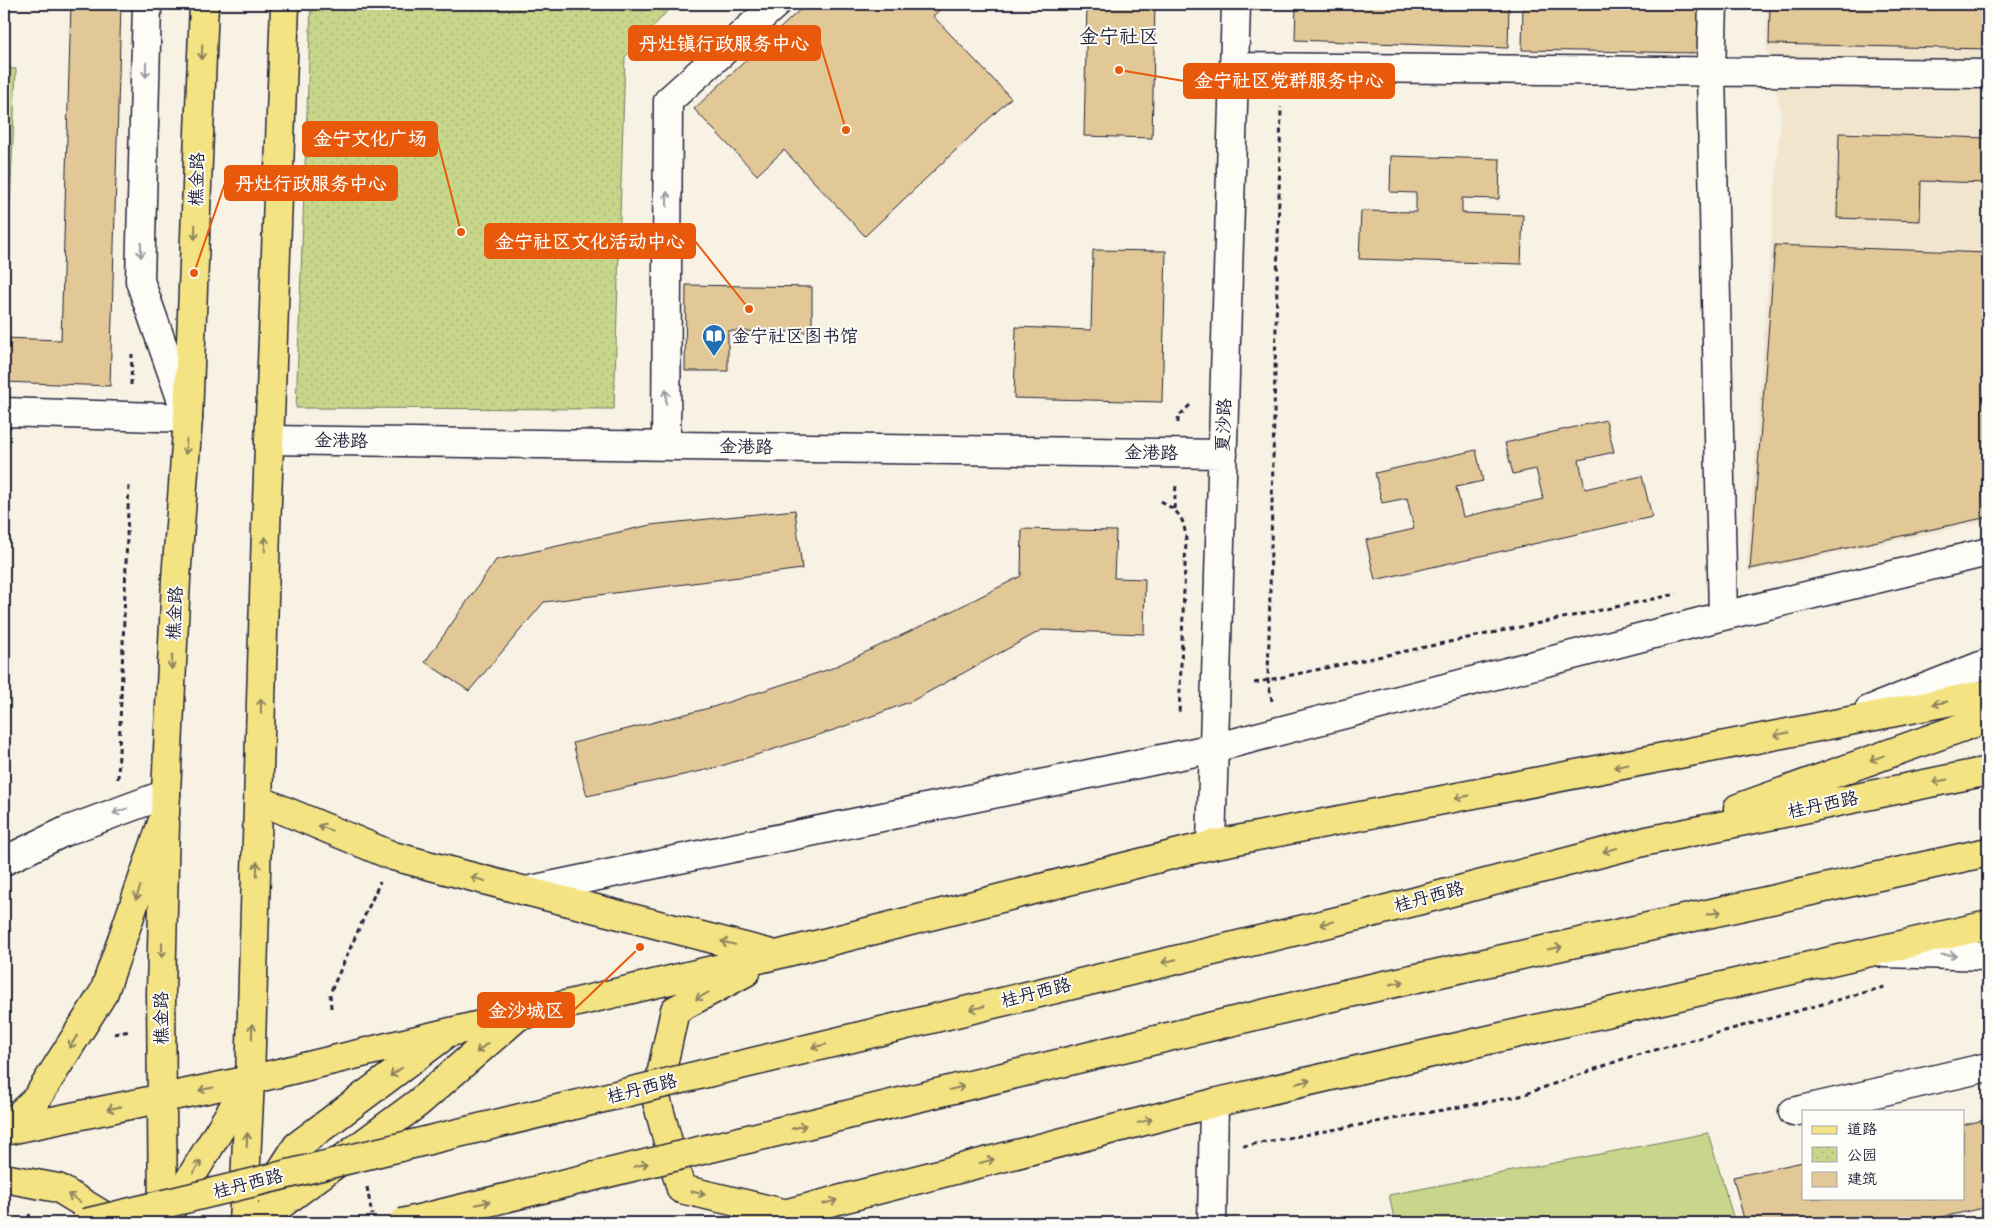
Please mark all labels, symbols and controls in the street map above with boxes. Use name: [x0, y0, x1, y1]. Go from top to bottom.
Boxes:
district label: 金宁社区: [1079, 23, 1159, 51]
callout: 丹灶镇行政服务中心: [629, 26, 820, 60]
text: 丹灶镇行政服务中心: [638, 31, 810, 58]
one-way arrow: [198, 44, 207, 60]
one-way arrow: [141, 62, 150, 78]
callout: 金宁社区党群服务中心: [1184, 64, 1394, 98]
text: 金宁社区党群服务中心: [1194, 68, 1384, 95]
callout: 金宁文化广场: [303, 122, 437, 156]
text: 金宁文化广场: [313, 126, 427, 153]
street label: 樵金路: [184, 152, 210, 206]
callout: 丹灶行政服务中心: [225, 166, 397, 200]
text: 丹灶行政服务中心: [235, 171, 387, 198]
one-way arrow: [662, 192, 672, 208]
one-way arrow: [191, 224, 200, 240]
callout: 金宁社区文化活动中心: [485, 224, 695, 258]
text: 金宁社区文化活动中心: [495, 229, 685, 256]
one-way arrow: [136, 242, 146, 258]
library icon: 金宁社区图书馆: [701, 323, 727, 357]
place label: 金宁社区图书馆: [732, 324, 858, 349]
one-way arrow: [661, 389, 671, 406]
street label: 夏沙路: [1211, 398, 1237, 452]
street label: 金港路: [314, 428, 368, 454]
street label: 金港路: [719, 434, 773, 460]
one-way arrow: [181, 439, 191, 455]
street label: 金港路: [1124, 440, 1178, 466]
one-way arrow: [261, 536, 270, 552]
street label: 樵金路: [161, 585, 189, 641]
one-way arrow: [168, 653, 177, 669]
one-way arrow: [256, 698, 266, 714]
one-way arrow: [1933, 699, 1949, 708]
one-way arrow: [1773, 730, 1789, 740]
one-way arrow: [1869, 754, 1885, 763]
one-way arrow: [1614, 761, 1630, 771]
one-way arrow: [1933, 776, 1949, 786]
street label: 桂丹西路: [1785, 785, 1861, 825]
one-way arrow: [1454, 792, 1470, 802]
one-way arrow: [113, 807, 128, 816]
one-way arrow: [318, 822, 333, 832]
one-way arrow: [1603, 846, 1619, 856]
one-way arrow: [252, 861, 261, 877]
one-way arrow: [471, 873, 487, 883]
street label: 桂丹西路: [1391, 876, 1467, 918]
one-way arrow: [133, 885, 142, 900]
one-way arrow: [1706, 908, 1722, 917]
one-way arrow: [1320, 919, 1336, 928]
one-way arrow: [721, 938, 737, 947]
one-way arrow: [157, 942, 167, 958]
one-way arrow: [1547, 943, 1563, 952]
one-way arrow: [1940, 950, 1957, 960]
one-way arrow: [1162, 957, 1178, 966]
street label: 桂丹西路: [998, 972, 1074, 1014]
one-way arrow: [1388, 977, 1404, 987]
street label: 樵金路: [149, 991, 174, 1045]
one-way arrow: [696, 991, 710, 1001]
callout: 金沙城区: [478, 993, 574, 1027]
text: 金沙城区: [488, 998, 564, 1025]
one-way arrow: [970, 1004, 986, 1013]
one-way arrow: [247, 1023, 256, 1039]
one-way arrow: [68, 1034, 78, 1048]
one-way arrow: [476, 1042, 489, 1053]
one-way arrow: [812, 1042, 828, 1051]
one-way arrow: [389, 1067, 403, 1077]
street label: 桂丹西路: [604, 1068, 680, 1110]
one-way arrow: [1294, 1077, 1310, 1086]
one-way arrow: [949, 1083, 965, 1092]
one-way arrow: [198, 1085, 214, 1094]
one-way arrow: [107, 1104, 123, 1113]
legend: [1802, 1110, 1964, 1200]
one-way arrow: [1136, 1115, 1152, 1125]
text: 道路: [1847, 1119, 1877, 1140]
one-way arrow: [791, 1122, 807, 1131]
one-way arrow: [243, 1132, 252, 1148]
text: 公园: [1847, 1145, 1877, 1166]
one-way arrow: [979, 1156, 995, 1166]
one-way arrow: [193, 1160, 203, 1174]
one-way arrow: [633, 1160, 649, 1169]
street label: 桂丹西路: [210, 1163, 286, 1205]
text: 建筑: [1847, 1169, 1877, 1190]
one-way arrow: [690, 1189, 706, 1198]
one-way arrow: [68, 1192, 82, 1202]
one-way arrow: [822, 1197, 838, 1206]
one-way arrow: [475, 1198, 491, 1208]

